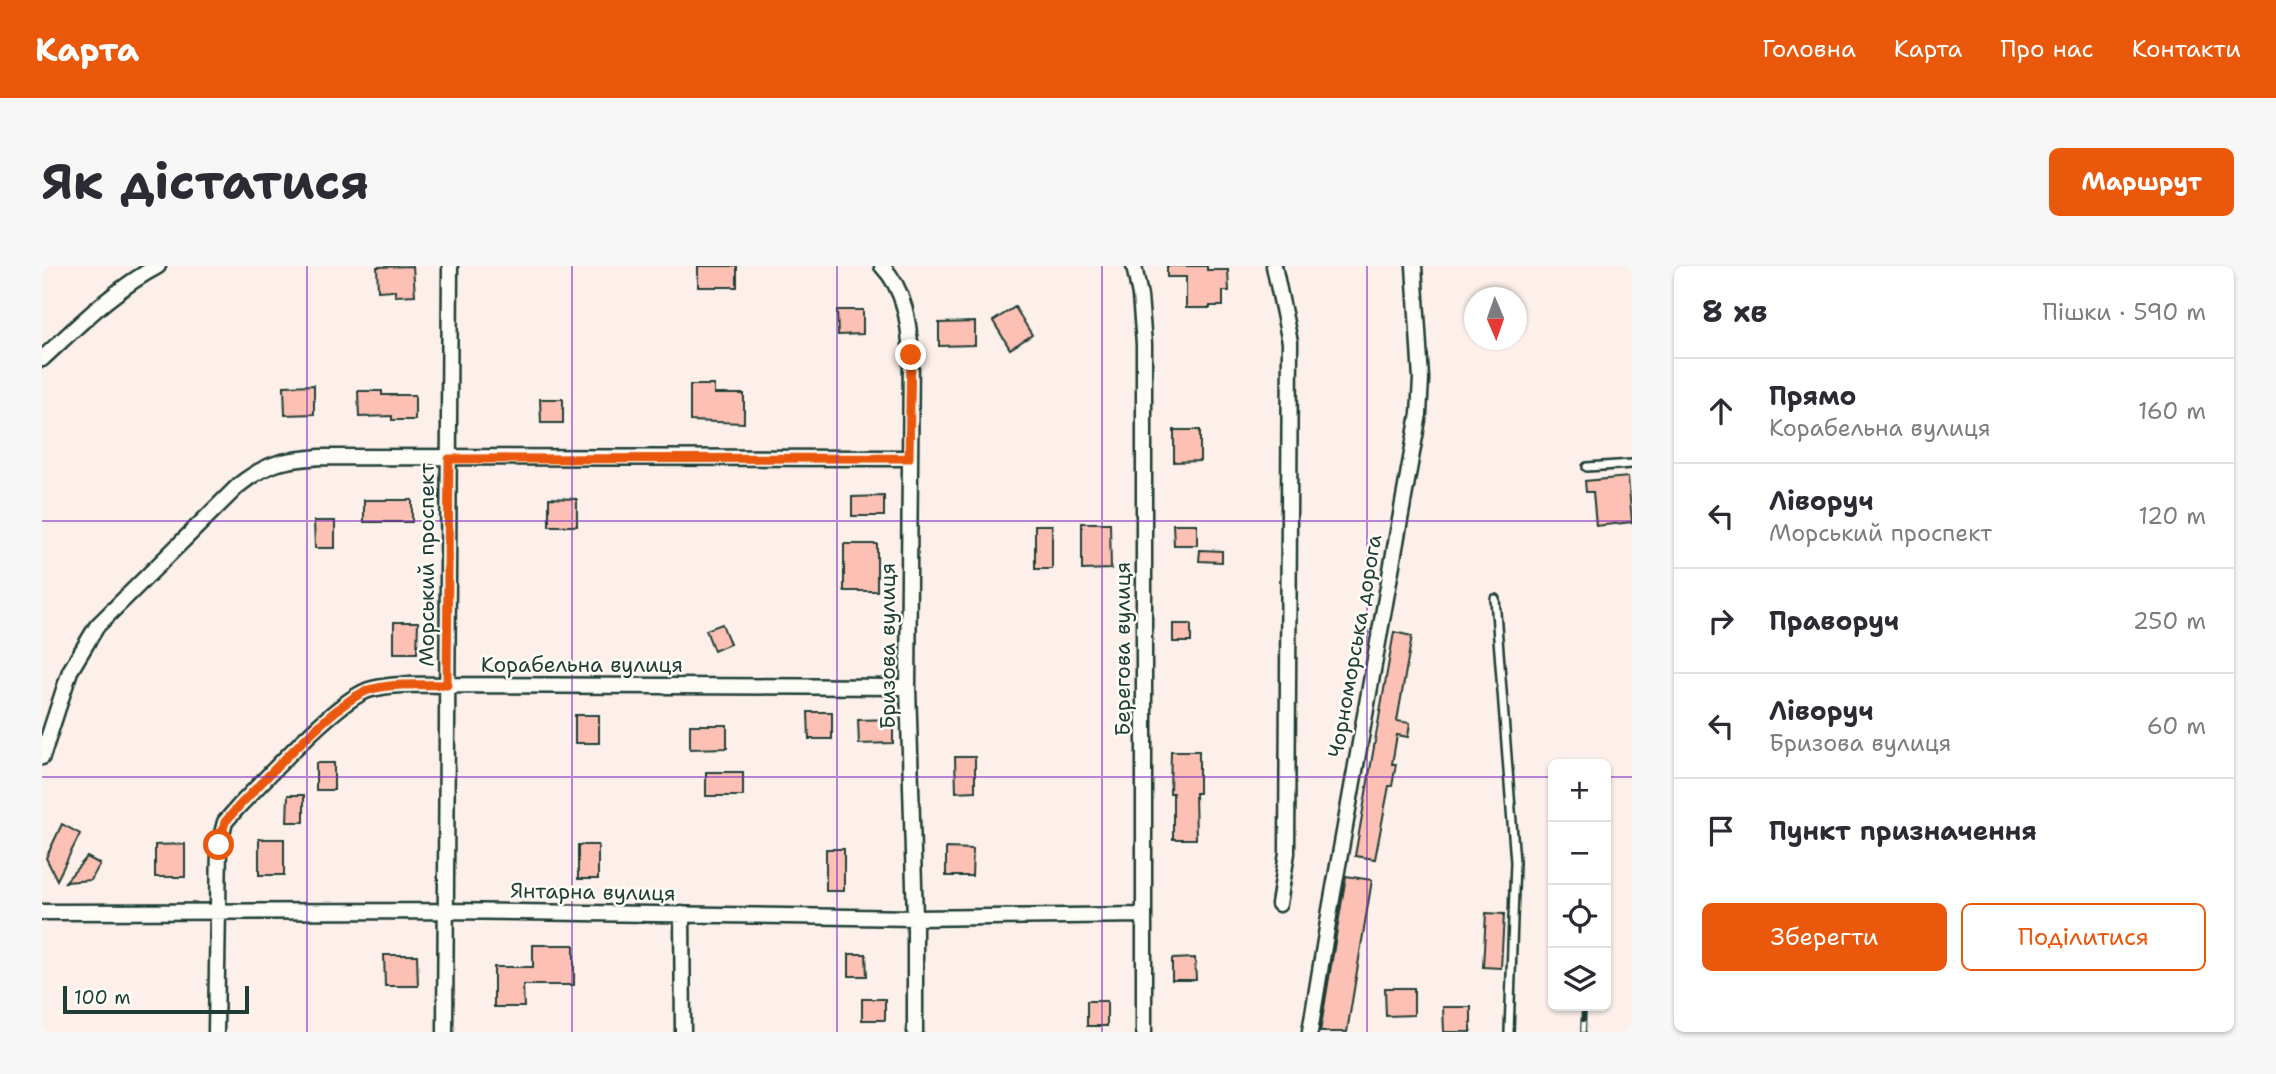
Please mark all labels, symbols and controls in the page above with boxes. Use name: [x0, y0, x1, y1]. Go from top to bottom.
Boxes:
text: Карта: [35, 27, 139, 72]
text: Головна: [1762, 33, 1856, 65]
text: Карта: [1894, 33, 1963, 65]
text: Про нас: [2001, 33, 2094, 65]
text: Контакти: [2132, 33, 2241, 65]
button: Маршрут: [2049, 148, 2234, 216]
text: Як дістатися: [42, 149, 369, 215]
north arrow: [1464, 287, 1527, 350]
text: 8 хв: [1702, 291, 1767, 332]
text: Пішки · 590 m: [2043, 297, 2206, 327]
route end: [895, 339, 926, 370]
text: Прямо: [1769, 378, 1857, 413]
icon: ahead: [1702, 392, 1740, 430]
text: 160 m: [2138, 396, 2206, 426]
text: Корабельна вулиця: [1769, 413, 1991, 443]
street label: Морський проспект: [413, 463, 441, 667]
text: Ліворуч: [1769, 483, 1874, 518]
icon: left: [1702, 497, 1740, 535]
text: 120 m: [2138, 501, 2206, 531]
text: Морський проспект: [1769, 518, 1992, 548]
street label: Чорноморська дорога: [1322, 532, 1388, 760]
street label: Берегова вулиця: [1109, 562, 1137, 736]
street label: Бризова вулиця: [874, 563, 902, 729]
icon: right: [1702, 602, 1740, 640]
text: Праворуч: [1769, 603, 1899, 638]
text: 250 m: [2133, 606, 2206, 636]
street label: Корабельна вулиця: [481, 651, 683, 679]
text: Ліворуч: [1769, 693, 1874, 728]
icon: left: [1702, 707, 1740, 745]
text: 60 m: [2147, 711, 2206, 741]
text: Бризова вулиця: [1769, 728, 1952, 758]
map controls: [1548, 759, 1611, 1011]
button: +: [1548, 759, 1611, 822]
icon: arrive: [1702, 812, 1740, 850]
text: Пункт призначення: [1769, 813, 2037, 848]
button: −: [1548, 822, 1611, 885]
route start: [203, 829, 234, 860]
street label: Янтарна вулиця: [510, 877, 676, 907]
button: locate: [1548, 885, 1611, 948]
button: Зберегти: [1702, 903, 1947, 971]
button: Поділитися: [1961, 903, 2206, 971]
button: layers: [1548, 948, 1611, 1011]
scale bar: [63, 983, 248, 1015]
text: 100 m: [74, 985, 131, 1010]

